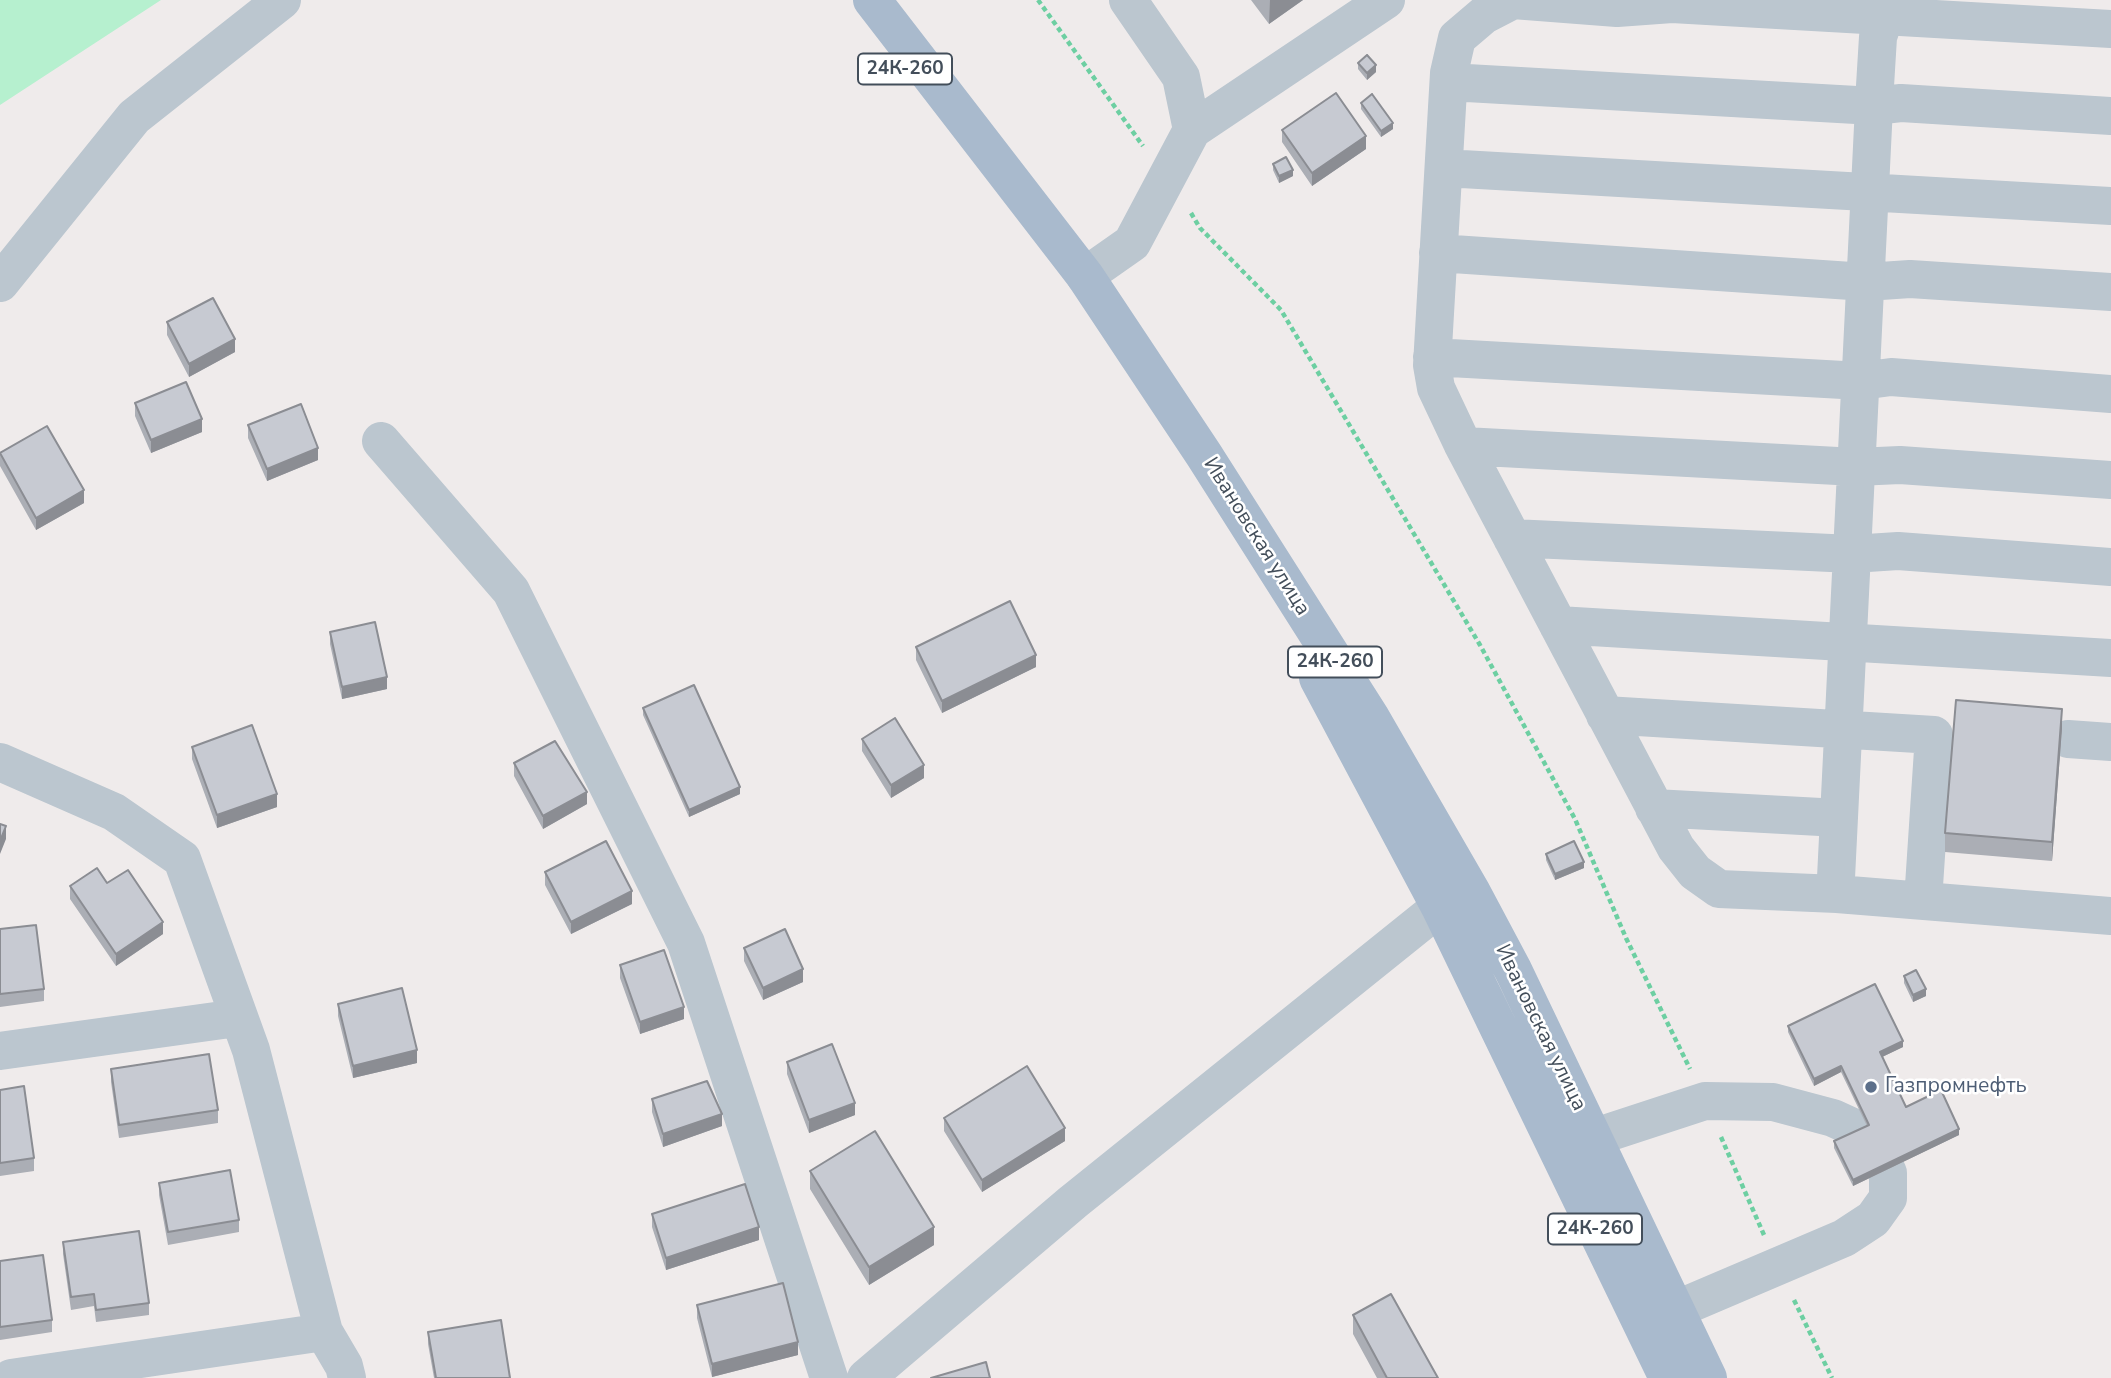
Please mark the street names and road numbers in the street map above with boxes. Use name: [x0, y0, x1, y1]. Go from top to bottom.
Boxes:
road number: 24К-260: [858, 54, 952, 85]
street label: Ивановская улица: [1197, 453, 1315, 621]
road number: 24К-260: [1288, 646, 1382, 678]
street label: Ивановская улица: [1489, 941, 1591, 1115]
road number: 24К-260: [1548, 1214, 1642, 1245]

